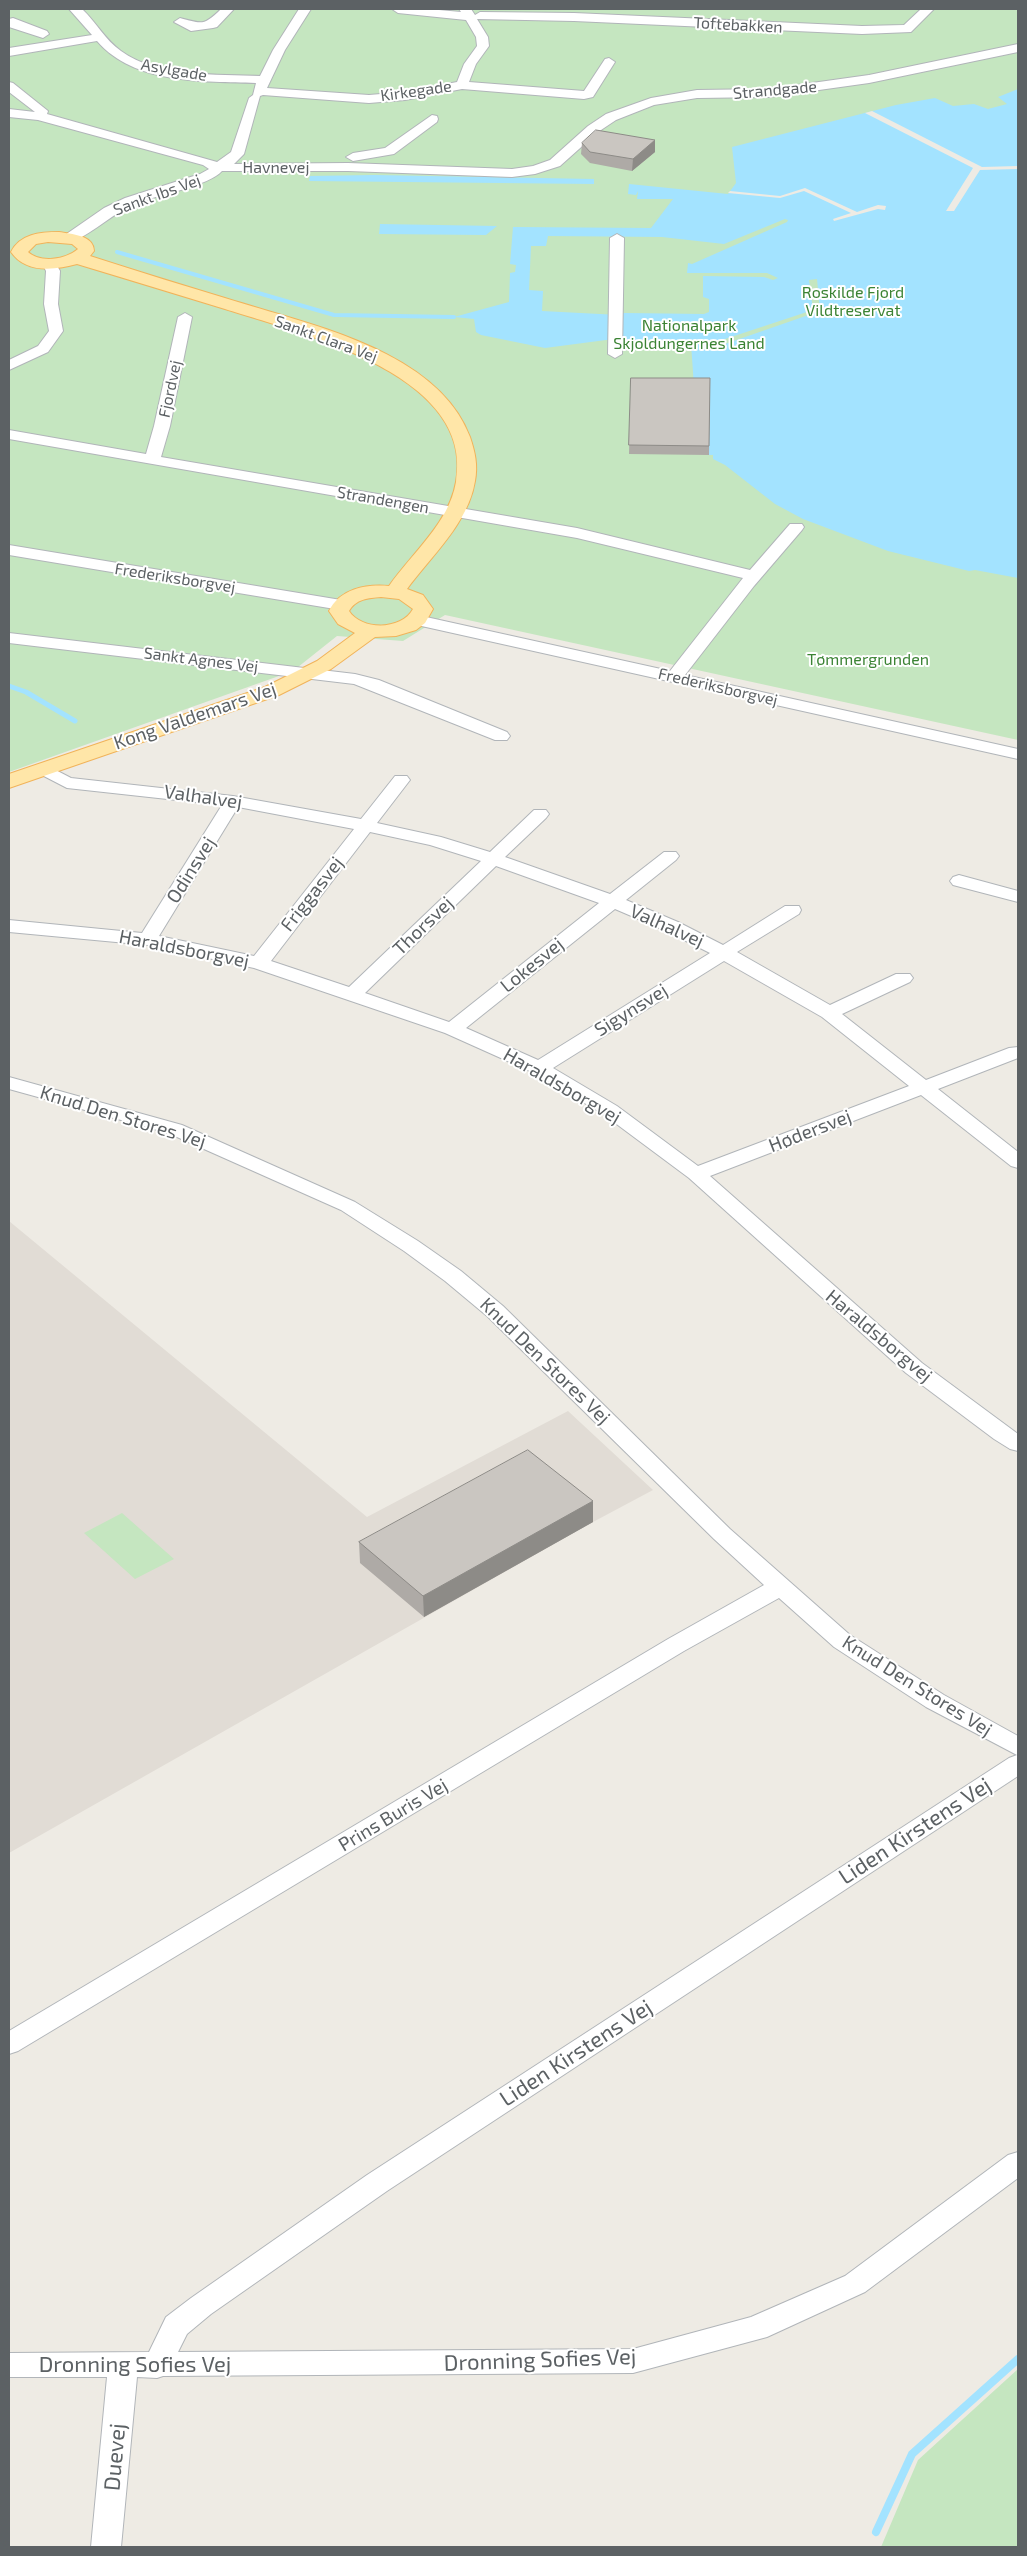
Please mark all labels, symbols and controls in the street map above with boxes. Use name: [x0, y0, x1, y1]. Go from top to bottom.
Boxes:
street label: Toftebakken: [693, 13, 783, 37]
street label: Asylgade: [140, 55, 208, 85]
street label: Kirkegade: [379, 77, 453, 105]
street label: Strandgade: [732, 77, 818, 103]
street label: Havnevej: [243, 158, 309, 178]
street label: Sankt Ibs Vej: [111, 170, 203, 220]
park label: Roskilde Fjord Vildtreservat: [802, 283, 904, 321]
street label: Sankt Clara Vej: [272, 312, 380, 366]
park label: Nationalpark Skjoldungernes Land: [613, 316, 765, 354]
street label: Fjordvej: [155, 359, 185, 419]
street label: Strandengen: [335, 482, 431, 518]
street label: Frederiksborgvej: [113, 559, 237, 597]
street label: Sankt Agnes Vej: [143, 643, 259, 677]
park label: Tømmergrunden: [807, 650, 929, 670]
street label: Frederiksborgvej: [656, 664, 780, 710]
street label: Kong Valdemars Vej: [111, 678, 279, 754]
street label: Valhalvej: [162, 780, 244, 814]
street label: Odinsvej: [162, 833, 220, 907]
street label: Friggasvej: [276, 852, 348, 936]
street label: Thorsvej: [388, 892, 458, 960]
street label: Valhalvej: [626, 900, 708, 952]
street label: Haraldsborgvej: [117, 925, 251, 973]
street label: Lokesvej: [496, 933, 568, 997]
street label: Sigynsvej: [590, 979, 672, 1041]
street label: Haraldsborgvej: [499, 1043, 625, 1129]
street label: Knud Den Stores Vej: [37, 1081, 209, 1153]
street label: Hødersvej: [765, 1105, 855, 1157]
street label: Haraldsborgvej: [821, 1285, 937, 1387]
street label: Knud Den Stores Vej: [475, 1293, 615, 1429]
street label: Knud Den Stores Vej: [838, 1631, 996, 1741]
street label: Liden Kirstens Vej: [834, 1772, 996, 1890]
street label: Prins Buris Vej: [334, 1774, 452, 1856]
street label: Liden Kirstens Vej: [495, 1994, 657, 2112]
street label: Dronning Sofies Vej: [443, 2343, 637, 2377]
street label: Dronning Sofies Vej: [39, 2352, 231, 2378]
street label: Duevej: [99, 2422, 131, 2492]

